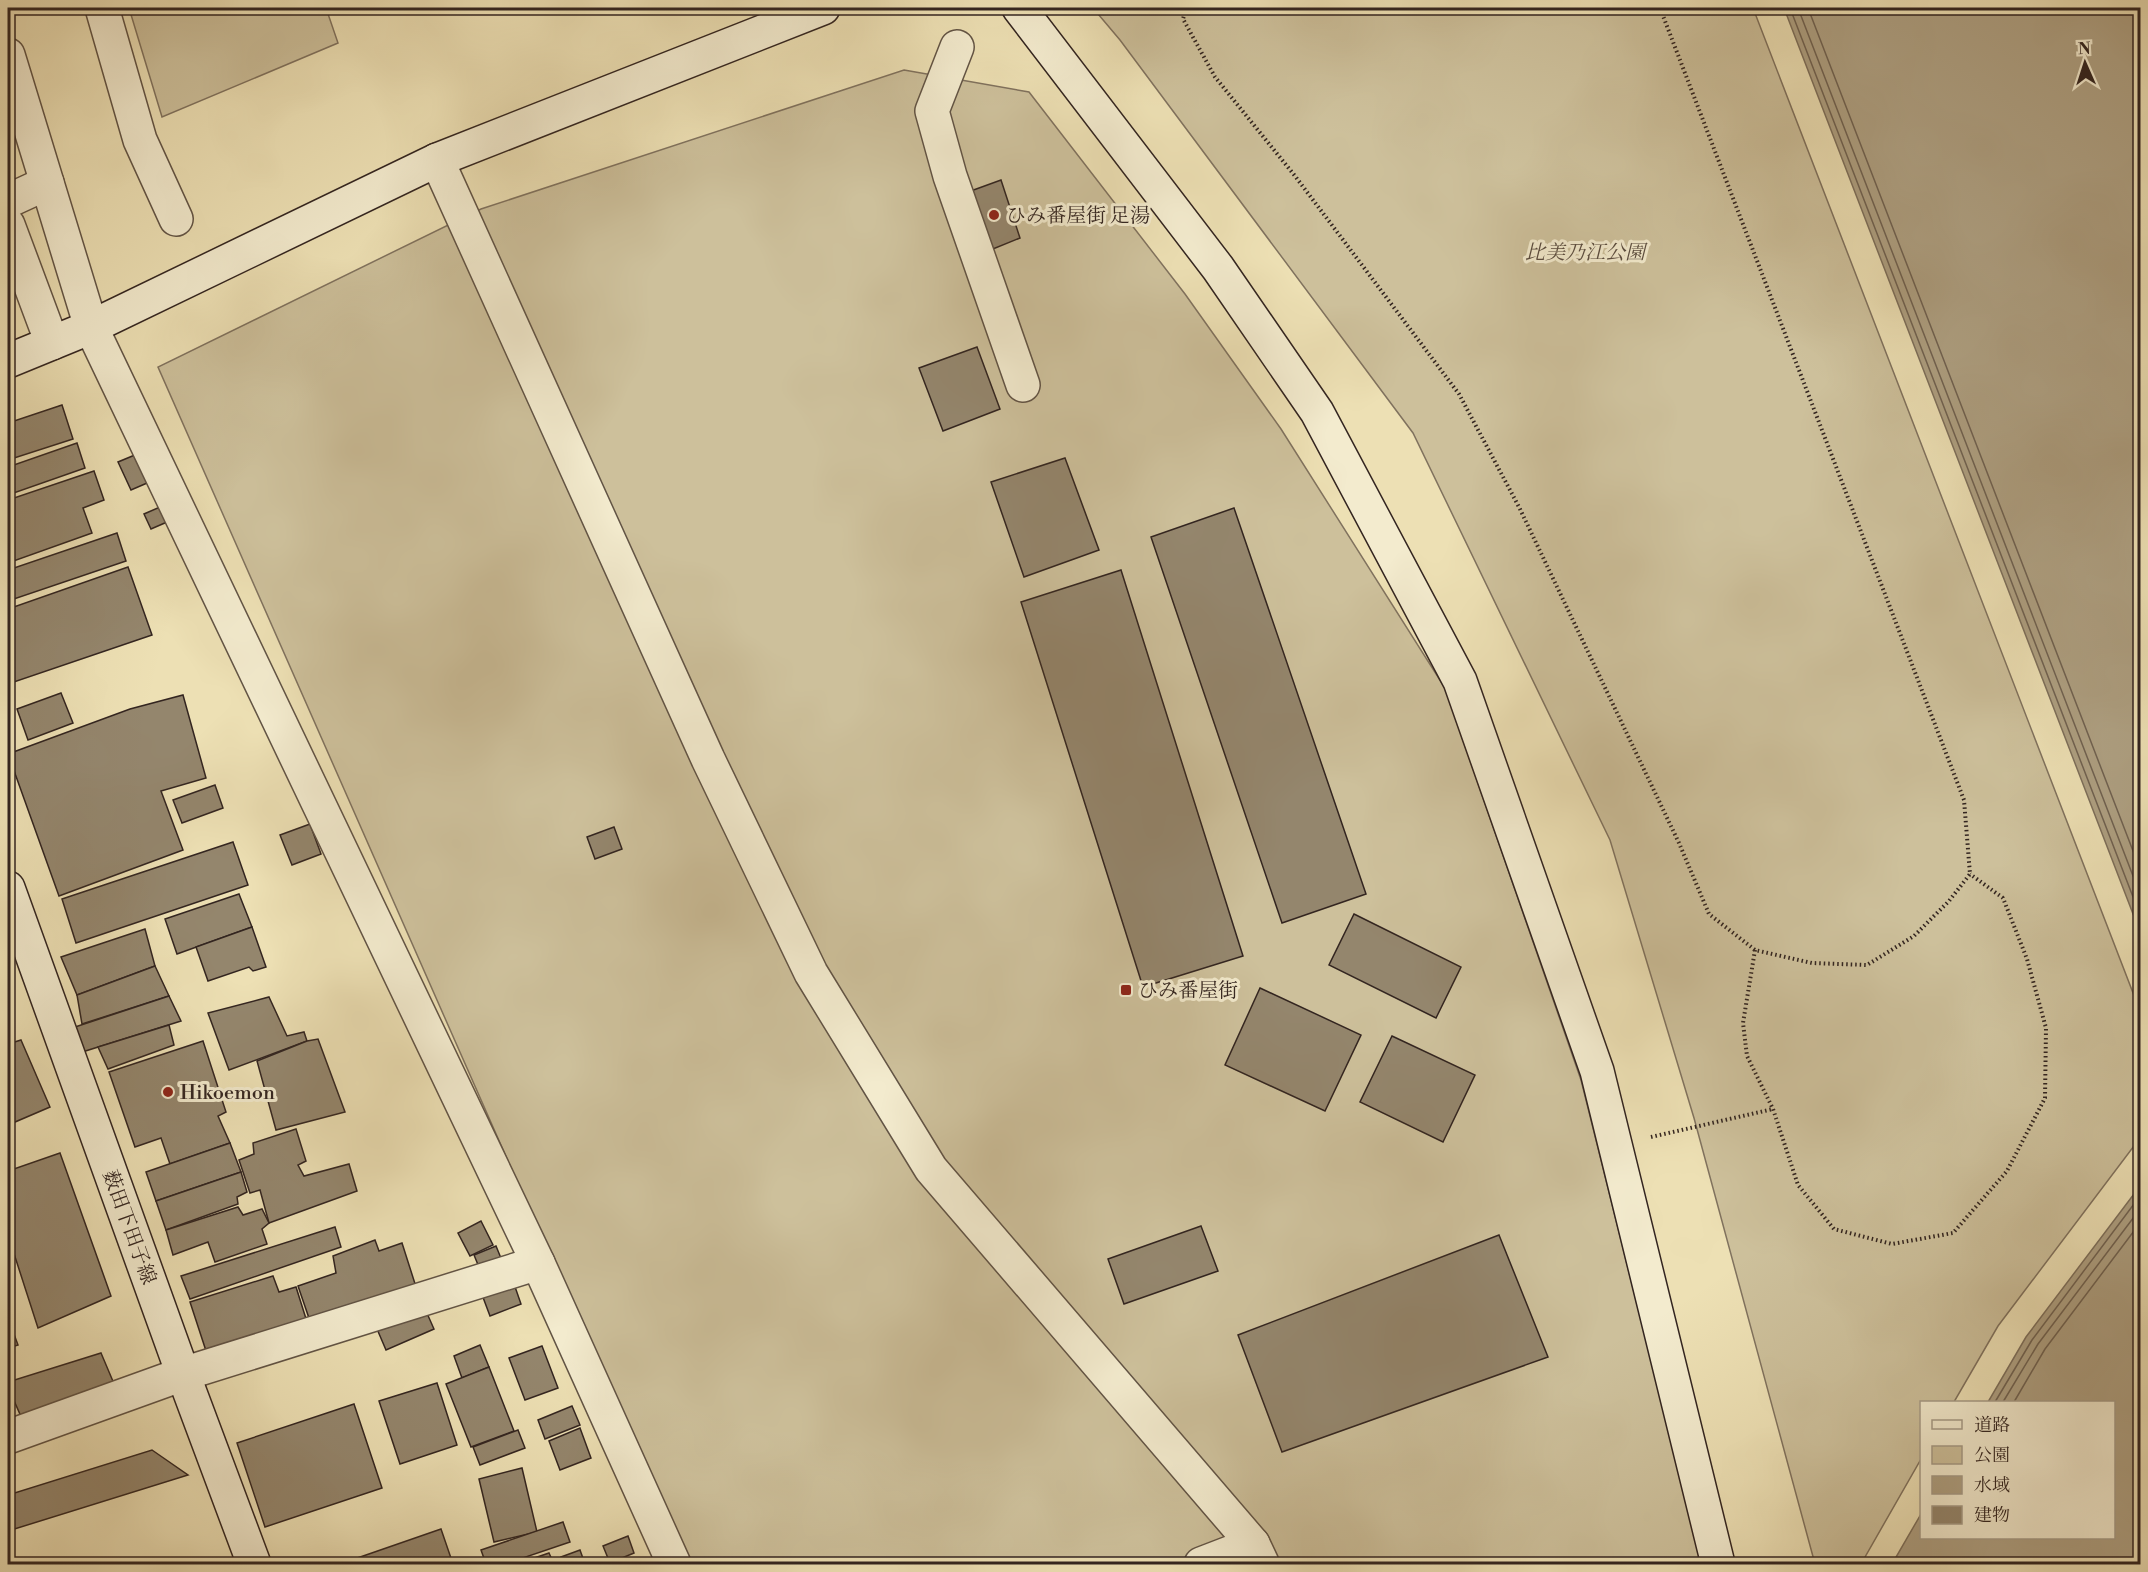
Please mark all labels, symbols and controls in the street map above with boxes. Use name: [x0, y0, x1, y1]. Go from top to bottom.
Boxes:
north arrow: [2055, 33, 2115, 93]
text: N: [2077, 39, 2091, 59]
place label: ひみ番屋街 足湯: [1006, 204, 1150, 229]
marker: ひみ番屋街 足湯: [987, 208, 1001, 222]
park label: 比美乃江公園: [1525, 241, 1648, 266]
place label: ひみ番屋街: [1138, 979, 1238, 1004]
marker: ひみ番屋街: [1119, 983, 1133, 997]
place label: Hikoemon: [180, 1081, 275, 1106]
marker: Hikoemon: [161, 1085, 175, 1099]
street label: 薮田下田子線: [96, 1167, 161, 1288]
legend: [1920, 1401, 2115, 1539]
text: 道路: [1974, 1414, 2010, 1437]
text: 公園: [1974, 1444, 2010, 1467]
text: 水域: [1974, 1474, 2010, 1497]
text: 建物: [1974, 1504, 2010, 1527]

